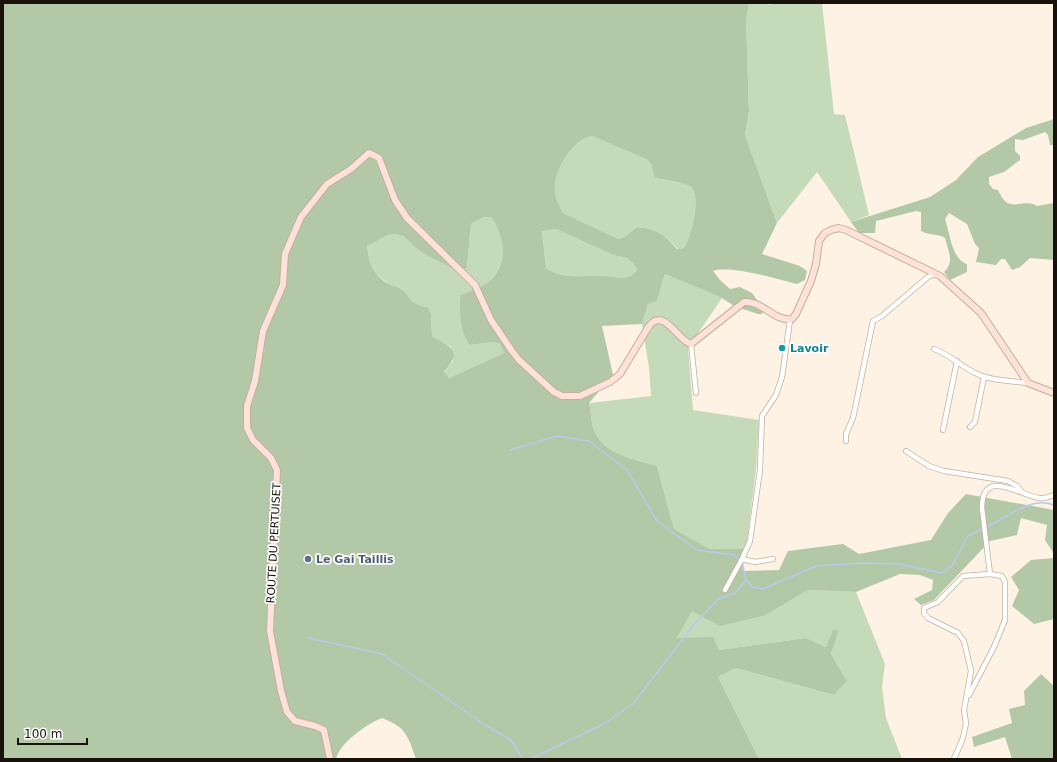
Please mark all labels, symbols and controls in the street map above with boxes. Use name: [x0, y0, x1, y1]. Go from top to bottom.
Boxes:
place label: Lavoir: [790, 342, 829, 355]
marker: Lavoir: [777, 343, 787, 353]
street label: ROUTE DU PERTUISET: [264, 482, 284, 604]
place label: Le Gai Taillis: [316, 553, 394, 566]
marker: Le Gai Taillis: [303, 554, 313, 564]
scale bar: [18, 720, 87, 746]
text: 100 m: [24, 727, 62, 741]

